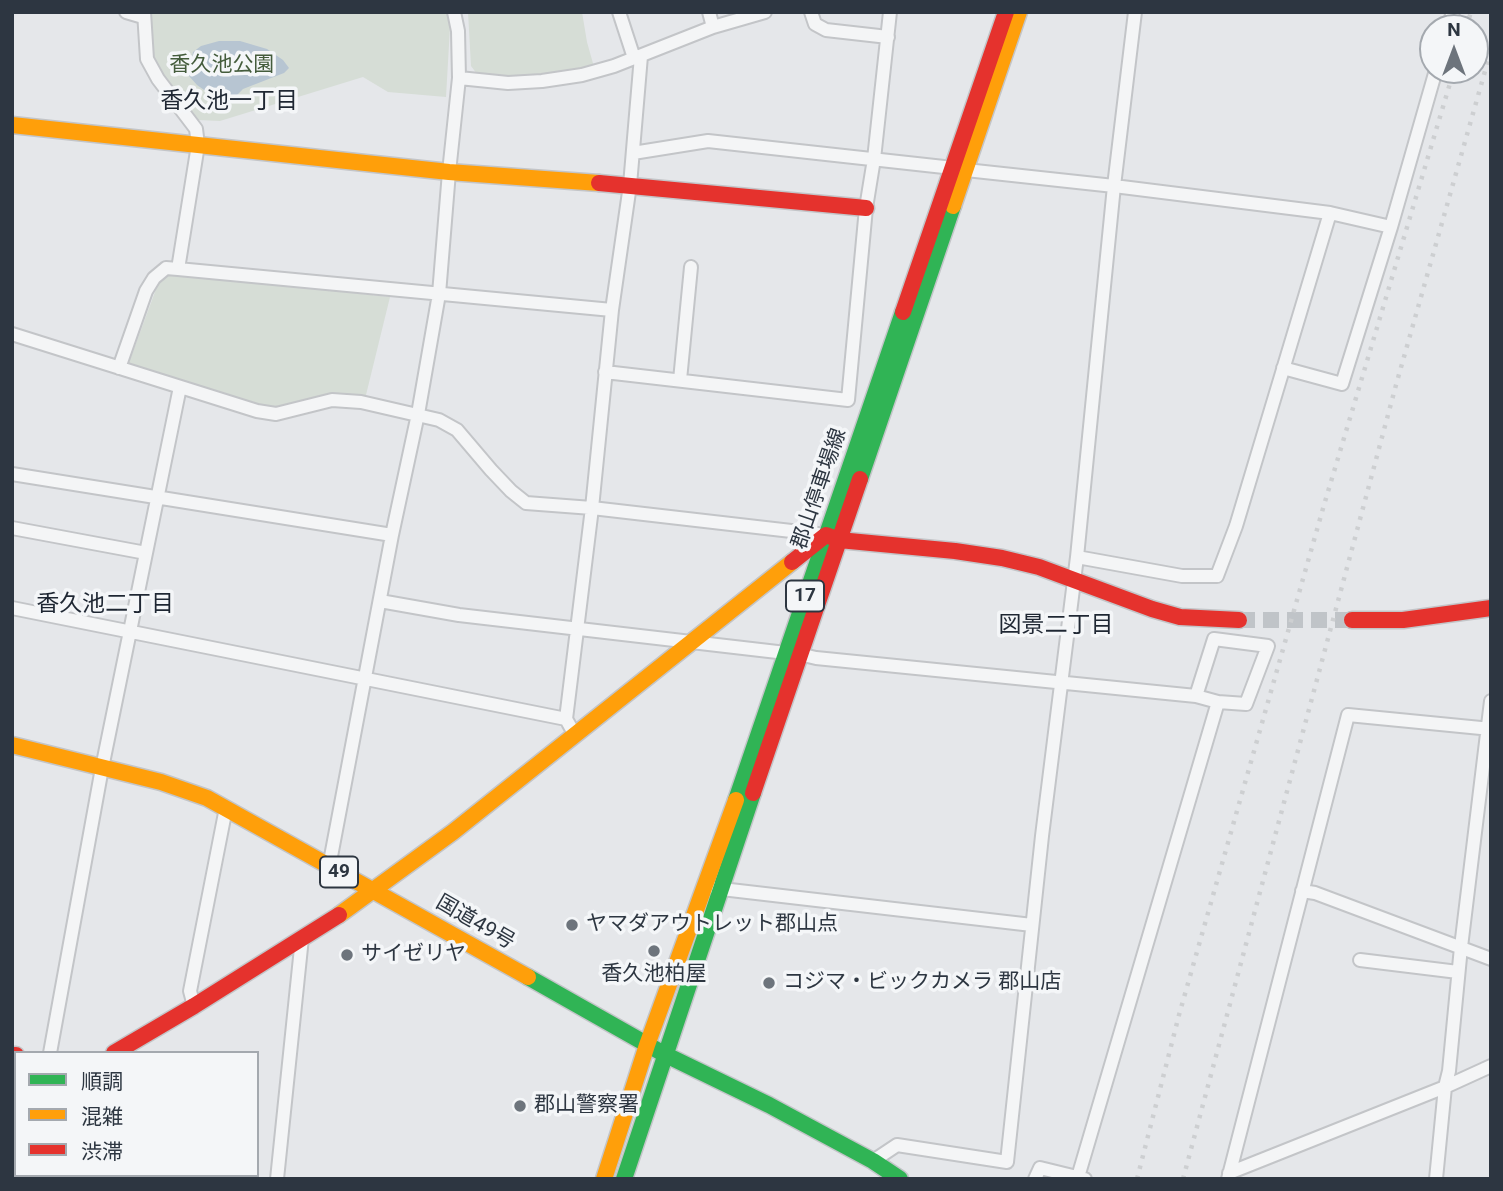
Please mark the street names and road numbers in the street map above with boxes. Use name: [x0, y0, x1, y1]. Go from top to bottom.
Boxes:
street label: 郡山停車場線: [788, 425, 852, 553]
road number: 17: [786, 580, 824, 611]
road number: 49: [320, 856, 358, 888]
street label: 国道49号: [431, 890, 519, 956]

